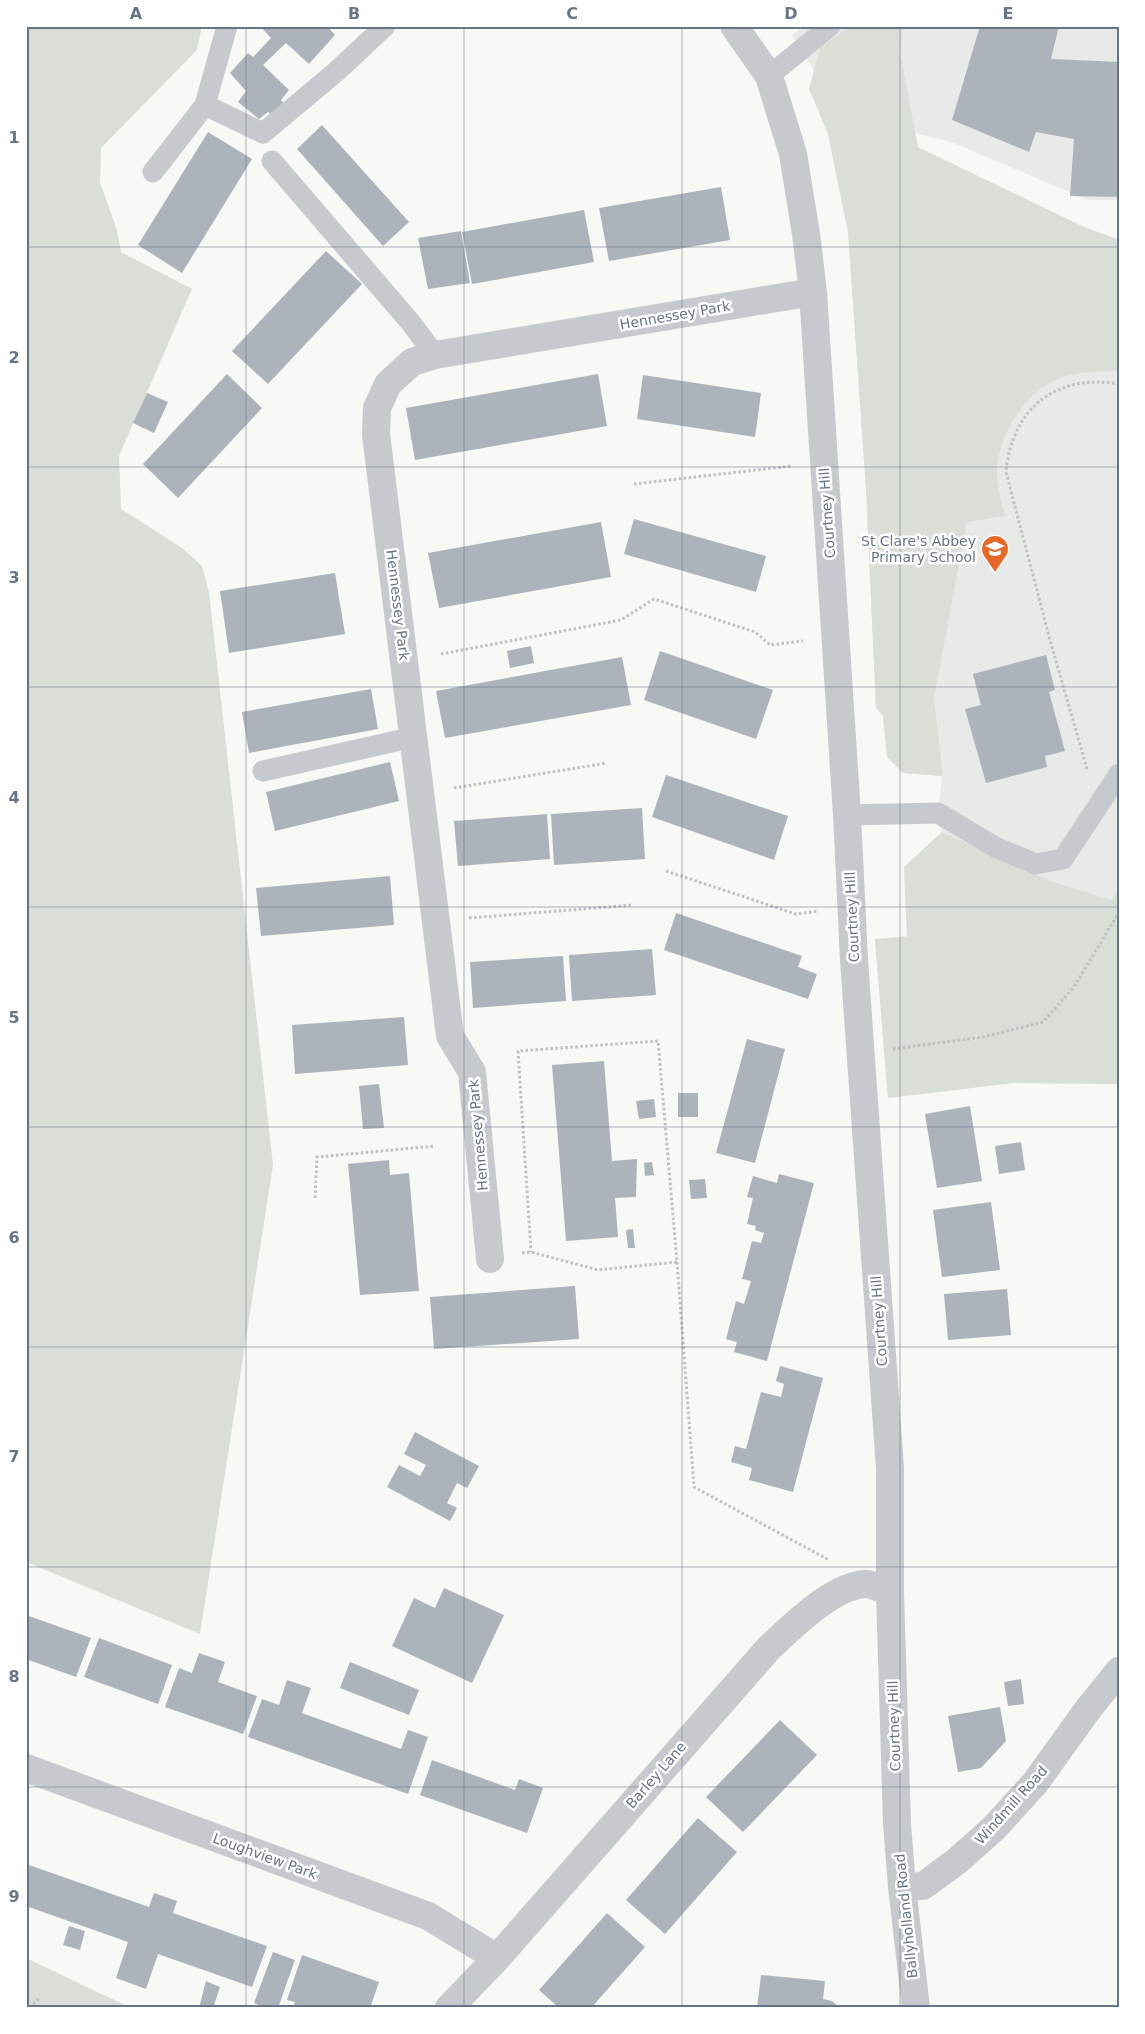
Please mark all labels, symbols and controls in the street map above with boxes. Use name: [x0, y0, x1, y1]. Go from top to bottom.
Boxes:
text: A: [130, 4, 143, 23]
text: B: [348, 4, 360, 23]
text: C: [566, 4, 578, 23]
text: D: [784, 4, 798, 23]
text: E: [1003, 4, 1013, 23]
text: 1: [8, 128, 20, 147]
street label: Hennessey Park: [619, 297, 732, 333]
text: 2: [8, 348, 20, 367]
street label: Courtney Hill: [816, 467, 838, 559]
place label: St Clare's Abbey Primary School: [861, 533, 976, 565]
school or university icon: St Clare's Abbey Primary School: [980, 534, 1010, 573]
street label: Hennessey Park: [383, 549, 413, 662]
text: 3: [8, 568, 20, 587]
text: 4: [8, 788, 20, 807]
street label: Courtney Hill: [842, 871, 862, 963]
text: 5: [8, 1008, 20, 1027]
street label: Hennessey Park: [465, 1078, 491, 1191]
text: 6: [8, 1228, 20, 1247]
street label: Courtney Hill: [868, 1275, 890, 1367]
text: 7: [8, 1447, 20, 1466]
text: 8: [8, 1667, 20, 1686]
street label: Courtney Hill: [884, 1680, 904, 1772]
street label: Barley Lane: [623, 1738, 689, 1812]
street label: Windmill Road: [972, 1762, 1050, 1848]
street label: Loughview Park: [211, 1830, 320, 1883]
street label: Ballyholland Road: [891, 1853, 921, 1979]
text: 9: [8, 1887, 20, 1906]

